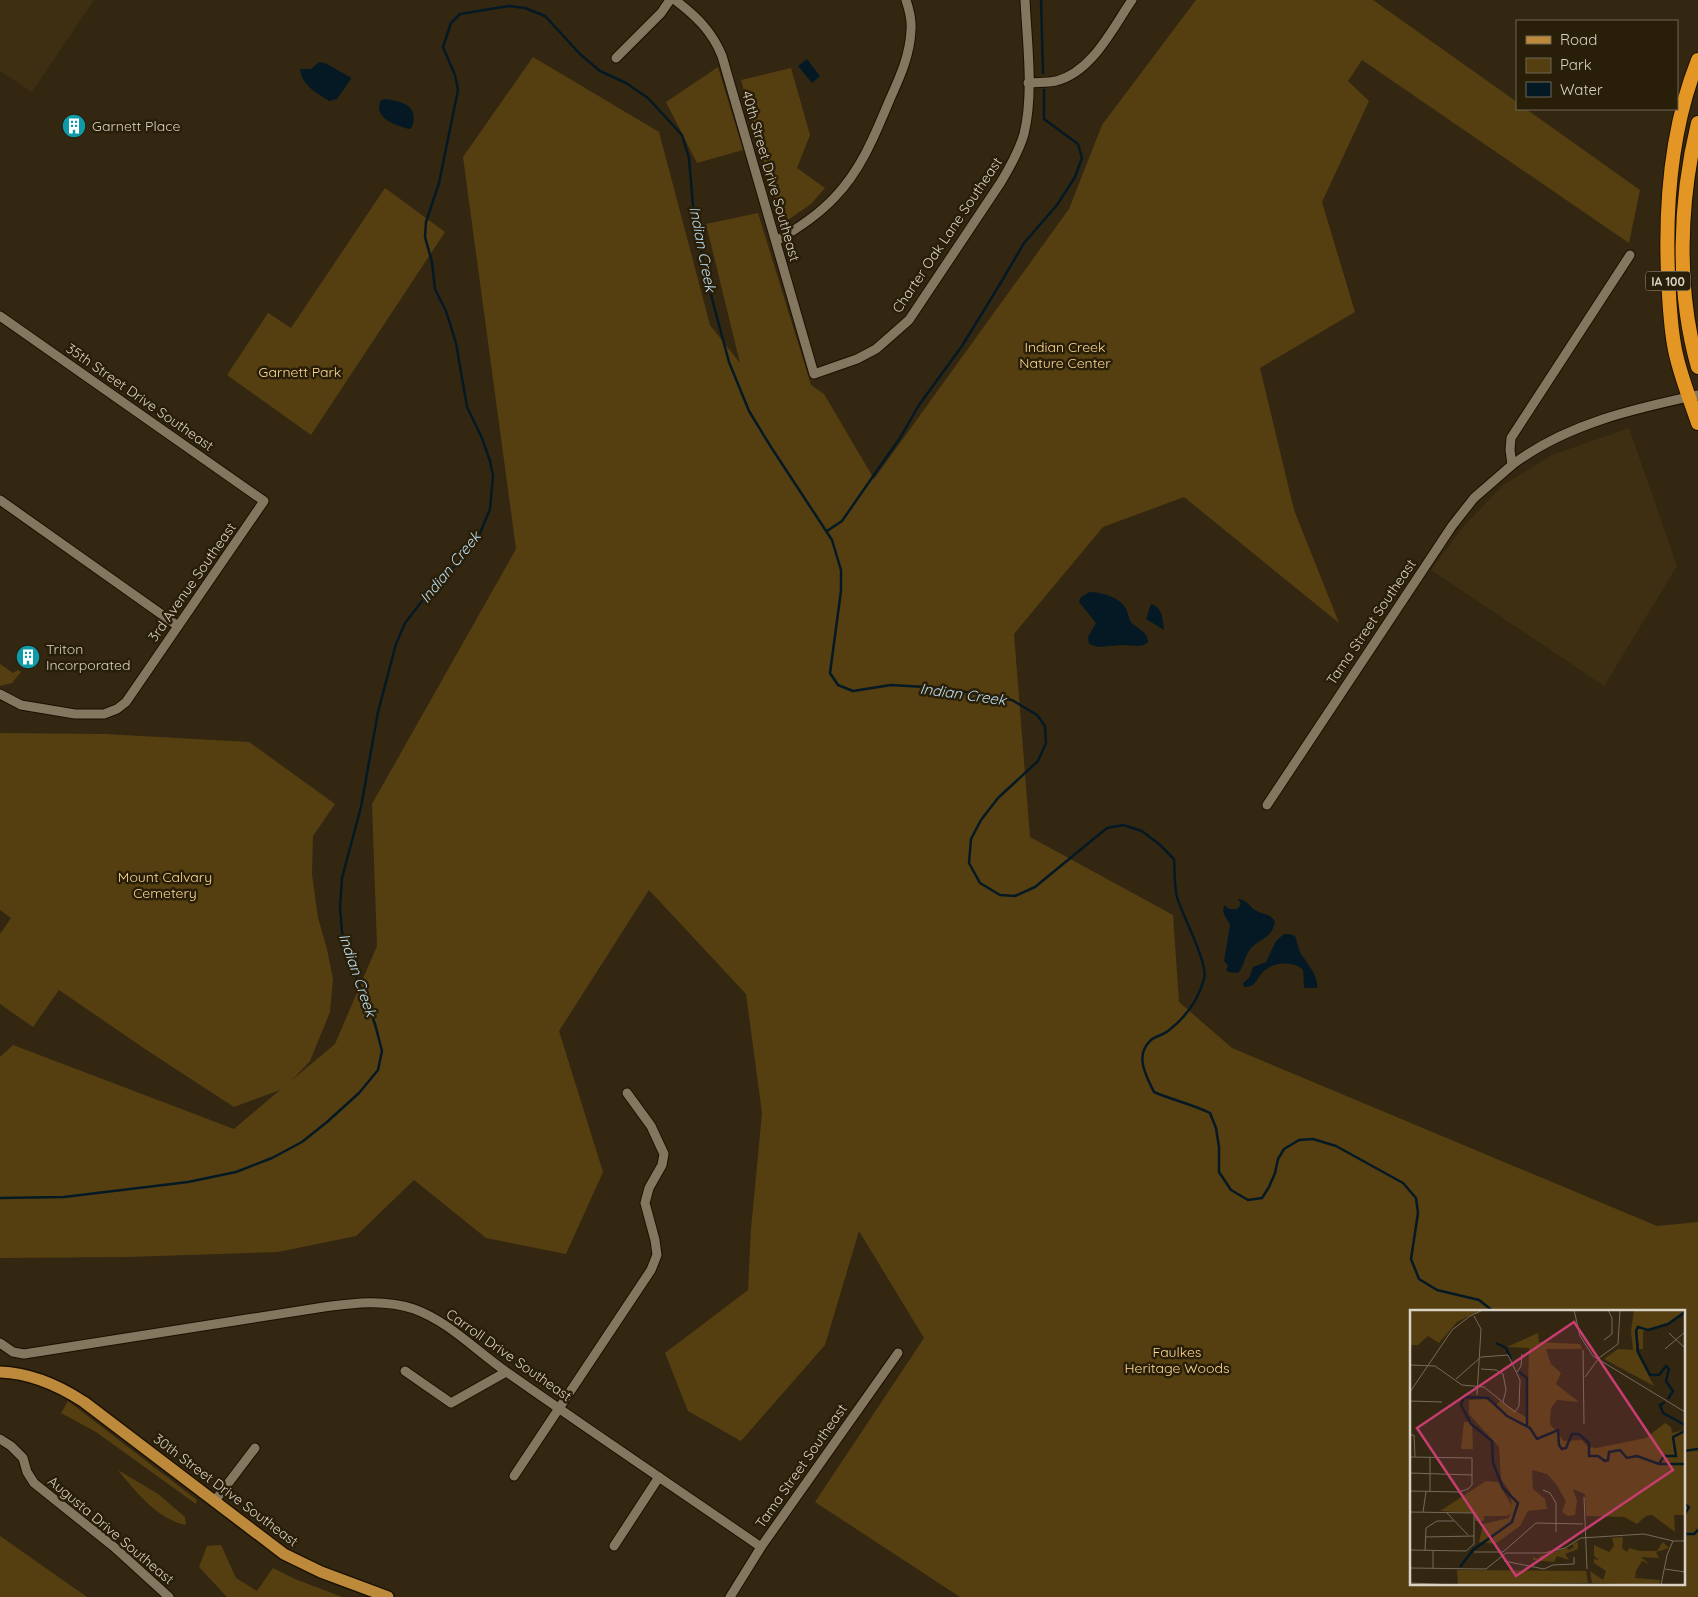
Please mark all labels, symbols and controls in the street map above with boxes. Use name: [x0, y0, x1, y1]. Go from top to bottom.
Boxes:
legend: [1516, 20, 1678, 110]
text: Road: [1560, 30, 1597, 49]
text: Park: [1560, 55, 1592, 74]
text: Water: [1560, 80, 1603, 99]
street label: 40th Street Drive Southeast: [738, 89, 804, 264]
building icon: Garnett Place: [61, 113, 87, 139]
place label: Garnett Place: [92, 117, 180, 135]
street label: Charter Oak Lane Southeast: [888, 154, 1006, 316]
water label: Indian Creek: [685, 205, 721, 295]
road number: IA 100: [1646, 272, 1690, 290]
park label: Indian Creek Nature Center: [1019, 338, 1111, 372]
street label: 35th Street Drive Southeast: [63, 339, 217, 455]
park label: Garnett Park: [259, 363, 341, 381]
street label: 3rd Avenue Southeast: [144, 519, 240, 645]
water label: Indian Creek: [415, 526, 486, 607]
street label: Tama Street Southeast: [1322, 556, 1420, 688]
place label: Triton Incorporated: [46, 640, 130, 674]
building icon: Triton Incorporated: [15, 644, 41, 670]
water label: Indian Creek: [919, 679, 1009, 710]
park label: Mount Calvary Cemetery: [118, 868, 212, 902]
water label: Indian Creek: [335, 931, 382, 1021]
street label: Carroll Drive Southeast: [443, 1305, 575, 1405]
inset map: [1410, 1310, 1686, 1584]
park label: Faulkes Heritage Woods: [1124, 1343, 1230, 1377]
street label: Tama Street Southeast: [751, 1400, 851, 1532]
street label: 30th Street Drive Southeast: [150, 1430, 302, 1550]
street label: Augusta Drive Southeast: [44, 1472, 178, 1588]

